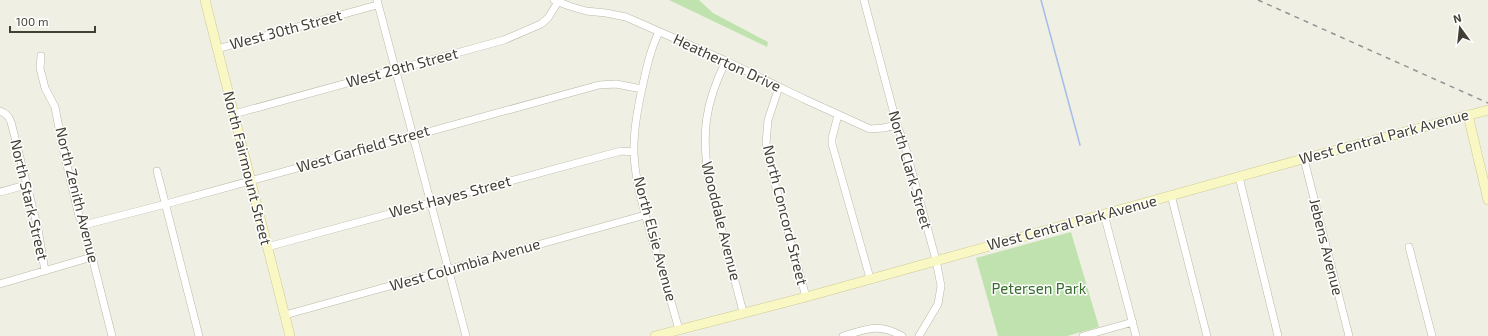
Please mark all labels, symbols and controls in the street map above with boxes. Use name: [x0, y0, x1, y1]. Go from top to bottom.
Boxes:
street label: West 30th Street: [228, 5, 344, 53]
scale bar: [10, 8, 95, 34]
north arrow: [1440, 8, 1480, 48]
text: N: [1452, 11, 1463, 25]
text: 100 m: [16, 14, 48, 28]
street label: Heatherton Drive: [671, 29, 784, 95]
street label: West 29th Street: [344, 43, 460, 91]
street label: North Fairmount Street: [220, 89, 276, 247]
street label: West Central Park Avenue: [1297, 105, 1471, 167]
street label: North Clark Street: [885, 108, 937, 231]
street label: West Garfield Street: [294, 120, 432, 176]
street label: North Zenith Avenue: [52, 125, 104, 265]
street label: North Stark Street: [7, 137, 53, 262]
street label: North Concord Street: [760, 143, 812, 287]
street label: Wooddale Avenue: [698, 159, 745, 282]
street label: West Hayes Street: [387, 171, 513, 221]
street label: North Elsie Avenue: [631, 174, 681, 303]
street label: West Central Park Avenue: [985, 191, 1159, 253]
street label: Jebens Avenue: [1306, 196, 1348, 297]
street label: West Columbia Avenue: [387, 234, 542, 294]
park label: Petersen Park: [991, 279, 1087, 297]

